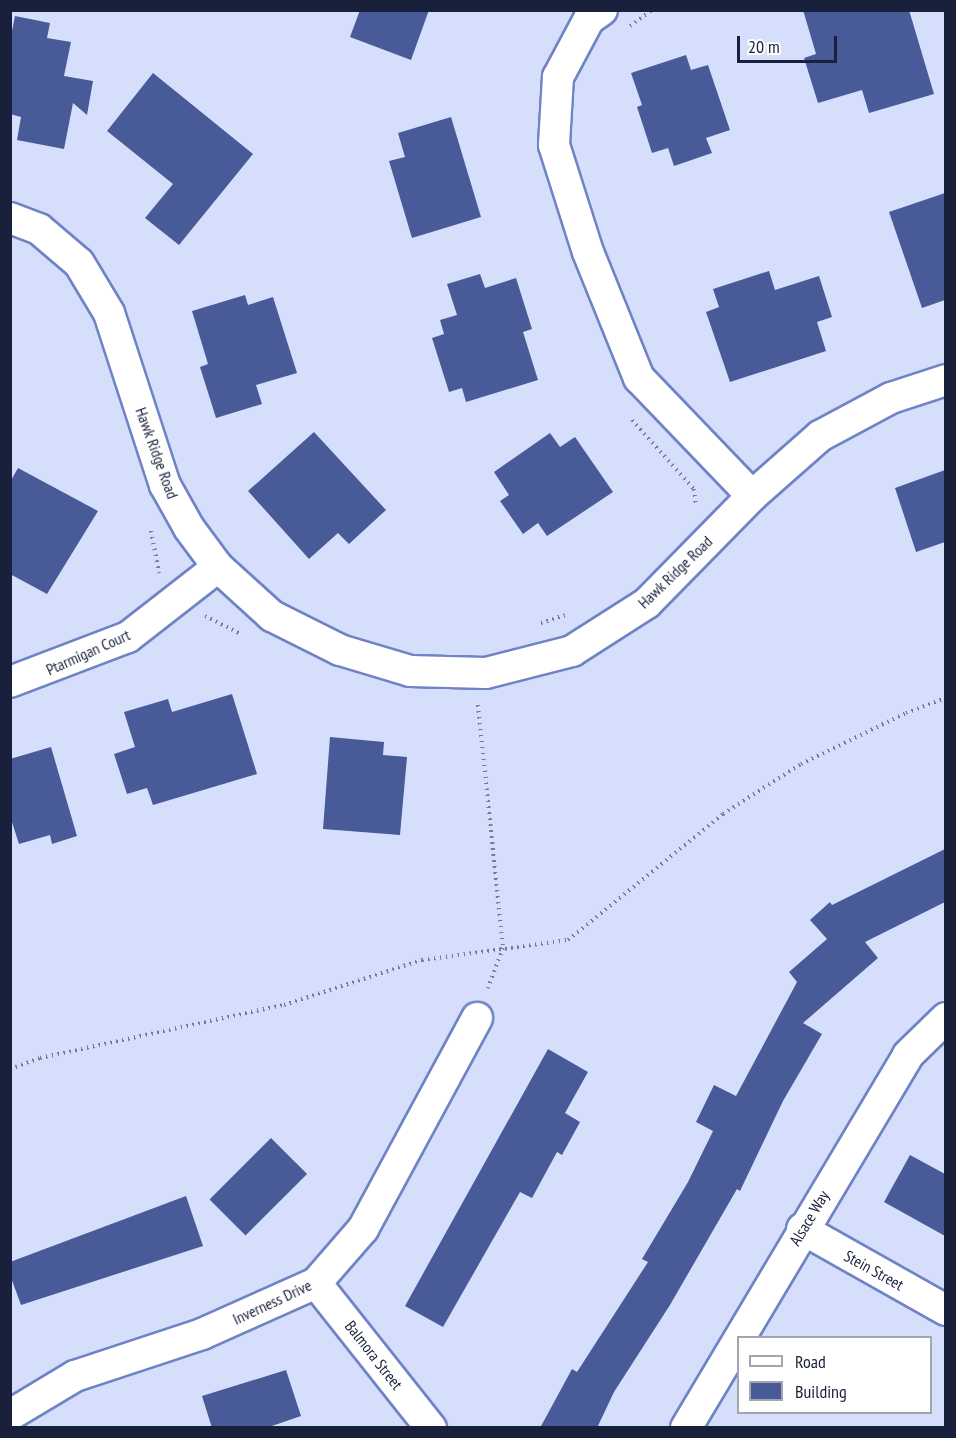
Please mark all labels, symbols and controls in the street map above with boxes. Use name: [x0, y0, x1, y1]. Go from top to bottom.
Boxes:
scale bar: [740, 24, 840, 62]
text: 20 m: [748, 35, 780, 58]
street label: Hawk Ridge Road: [132, 404, 182, 502]
street label: Hawk Ridge Road: [634, 532, 716, 612]
street label: Ptarmigan Court: [43, 625, 133, 679]
street label: Alsace Way: [785, 1187, 833, 1249]
street label: Stein Street: [841, 1246, 907, 1294]
street label: Inverness Drive: [229, 1275, 315, 1329]
street label: Balmora Street: [341, 1317, 407, 1393]
legend: [737, 1336, 932, 1414]
text: Road: [795, 1350, 826, 1373]
text: Building: [795, 1380, 847, 1403]

